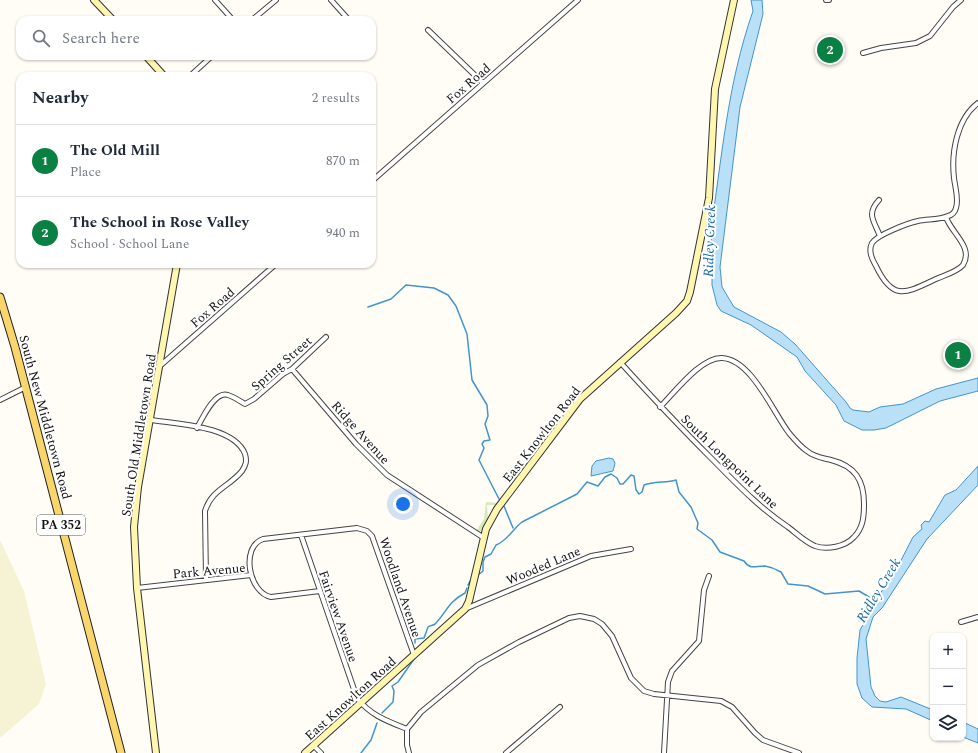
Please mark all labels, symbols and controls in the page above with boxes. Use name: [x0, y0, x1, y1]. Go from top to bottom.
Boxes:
search box: [16, 16, 376, 60]
icon: search: [30, 27, 52, 49]
text: Search here: [62, 27, 140, 50]
pin: 2: [817, 35, 843, 65]
street label: Fox Road: [442, 59, 495, 109]
text: Nearby: [32, 85, 88, 111]
text: 2 results: [312, 88, 360, 108]
text: The Old Mill: [70, 139, 160, 162]
text: 1: [41, 151, 49, 171]
text: 870 m: [326, 151, 360, 171]
text: Place: [70, 162, 101, 182]
water label: Ridley Creek: [698, 204, 721, 277]
text: The School in Rose Valley: [70, 211, 249, 234]
text: 2: [41, 223, 49, 243]
text: 940 m: [326, 223, 360, 243]
text: School · School Lane: [70, 234, 189, 254]
street label: Fox Road: [186, 283, 239, 333]
street label: Spring Street: [247, 331, 317, 396]
street label: South New Middletown Road: [13, 333, 77, 502]
pin: 1: [945, 340, 971, 370]
street label: South Old Middletown Road: [116, 352, 162, 518]
street label: East Knowlton Road: [498, 382, 586, 487]
street label: Ridge Avenue: [326, 396, 394, 469]
street label: South Longpoint Lane: [676, 410, 783, 514]
your location: [393, 494, 413, 514]
road number: PA 352: [37, 515, 85, 535]
street label: Woodland Avenue: [373, 534, 427, 640]
street label: Wooded Lane: [503, 541, 584, 591]
water label: Ridley Creek: [851, 554, 906, 627]
street label: Park Avenue: [172, 558, 246, 584]
street label: Fairview Avenue: [313, 568, 363, 665]
map controls: [930, 633, 966, 741]
button: +: [930, 633, 966, 669]
street label: East Knowlton Road: [300, 652, 401, 745]
button: −: [930, 669, 966, 705]
button: layers: [930, 705, 966, 741]

